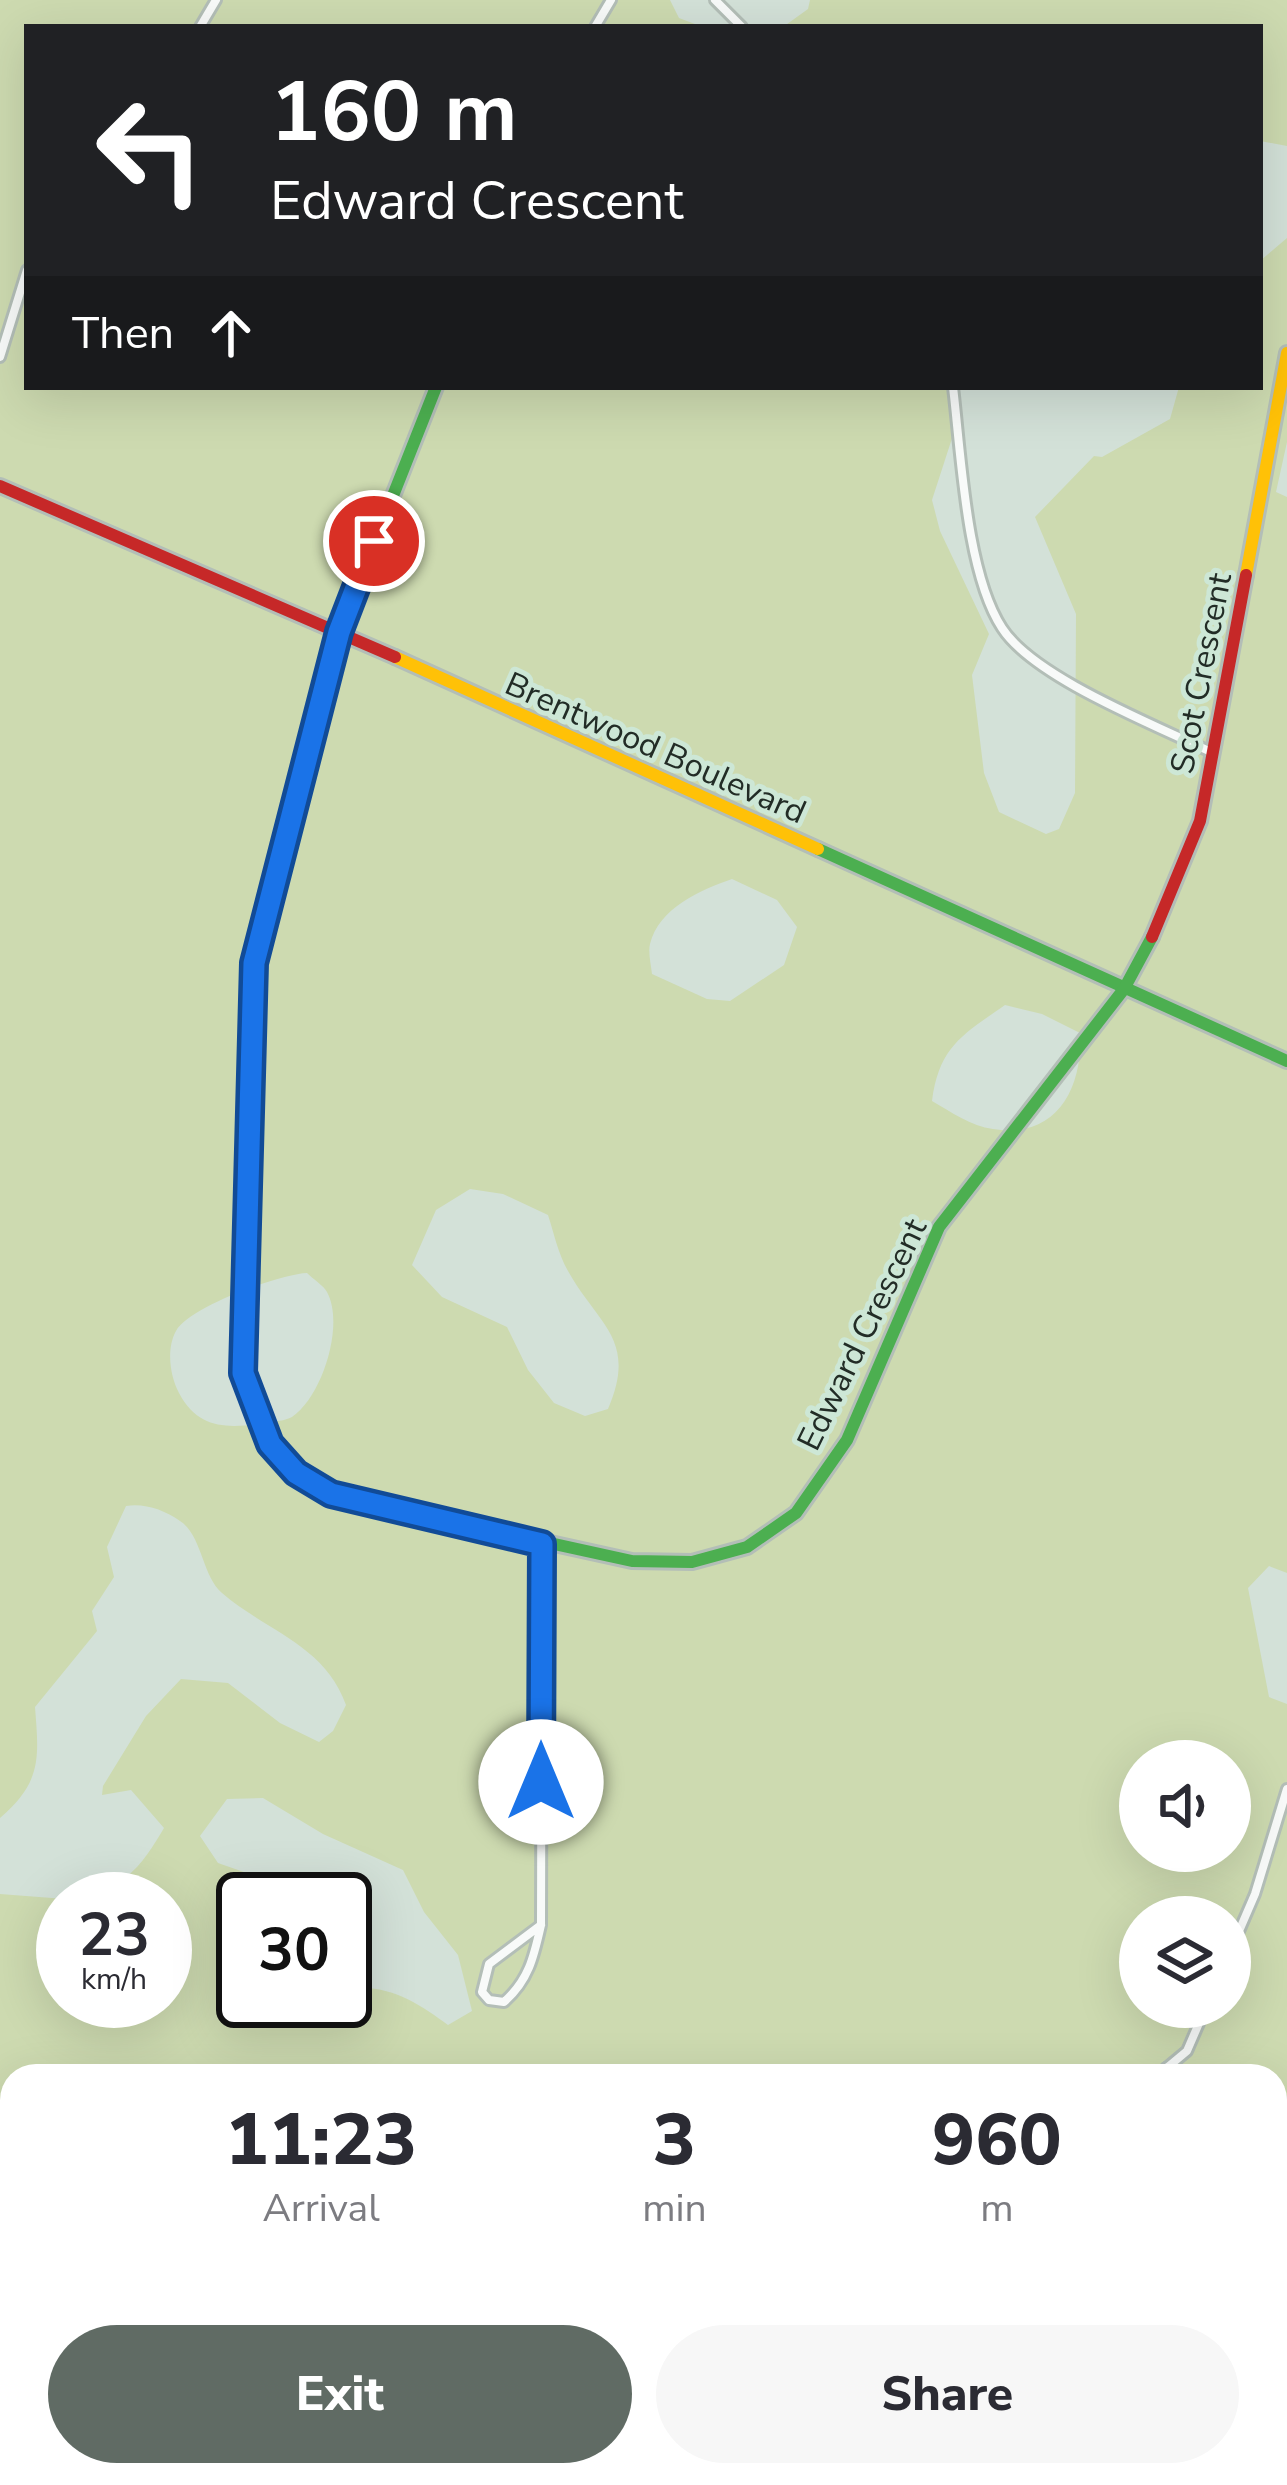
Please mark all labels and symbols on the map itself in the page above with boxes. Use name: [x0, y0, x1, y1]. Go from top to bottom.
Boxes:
pin: [323, 490, 425, 592]
street label: Scot Crescent: [1160, 569, 1243, 777]
street label: Brentwood Boulevard: [498, 662, 813, 835]
street label: Edward Crescent: [787, 1211, 938, 1458]
position arrow: [478, 1719, 604, 1845]
speed limit sign: 30: [216, 1872, 372, 2028]

